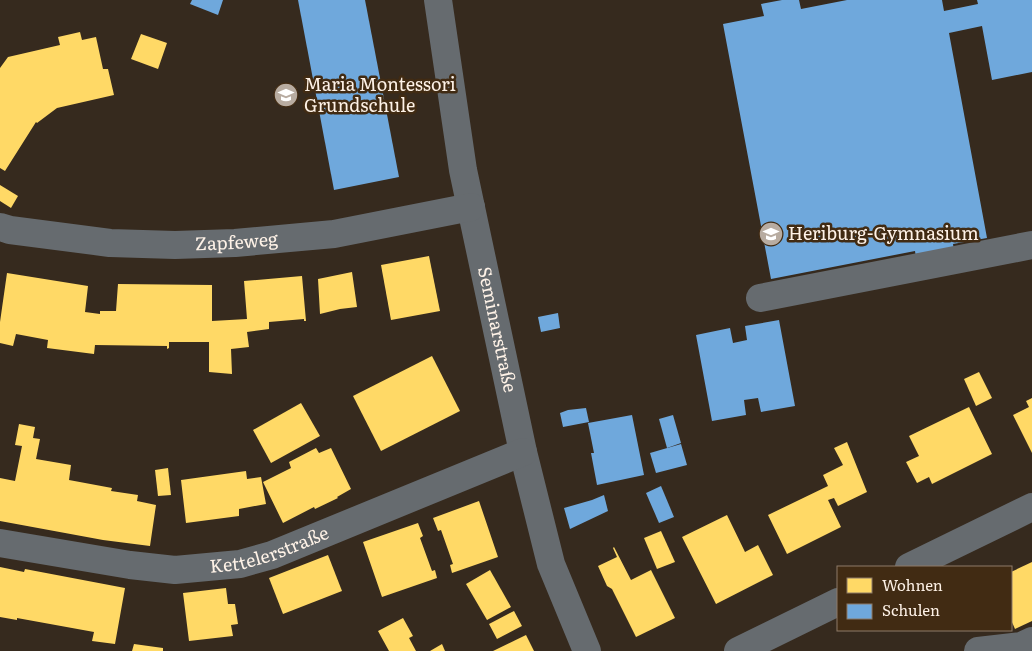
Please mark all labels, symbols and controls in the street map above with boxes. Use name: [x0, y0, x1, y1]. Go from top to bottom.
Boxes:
place label: Maria Montessori Grundschule: [304, 70, 456, 118]
school or university icon: Maria Montessori Grundschule: [273, 82, 299, 108]
place label: Heriburg-Gymnasium: [788, 219, 979, 246]
school or university icon: Heriburg-Gymnasium: [758, 221, 784, 247]
street label: Zapfeweg: [195, 224, 280, 256]
street label: Seminarstraße: [472, 264, 525, 395]
street label: Kettelerstraße: [208, 518, 332, 579]
legend: [837, 566, 1012, 631]
text: Wohnen: [882, 573, 943, 596]
text: Schulen: [882, 598, 940, 621]

